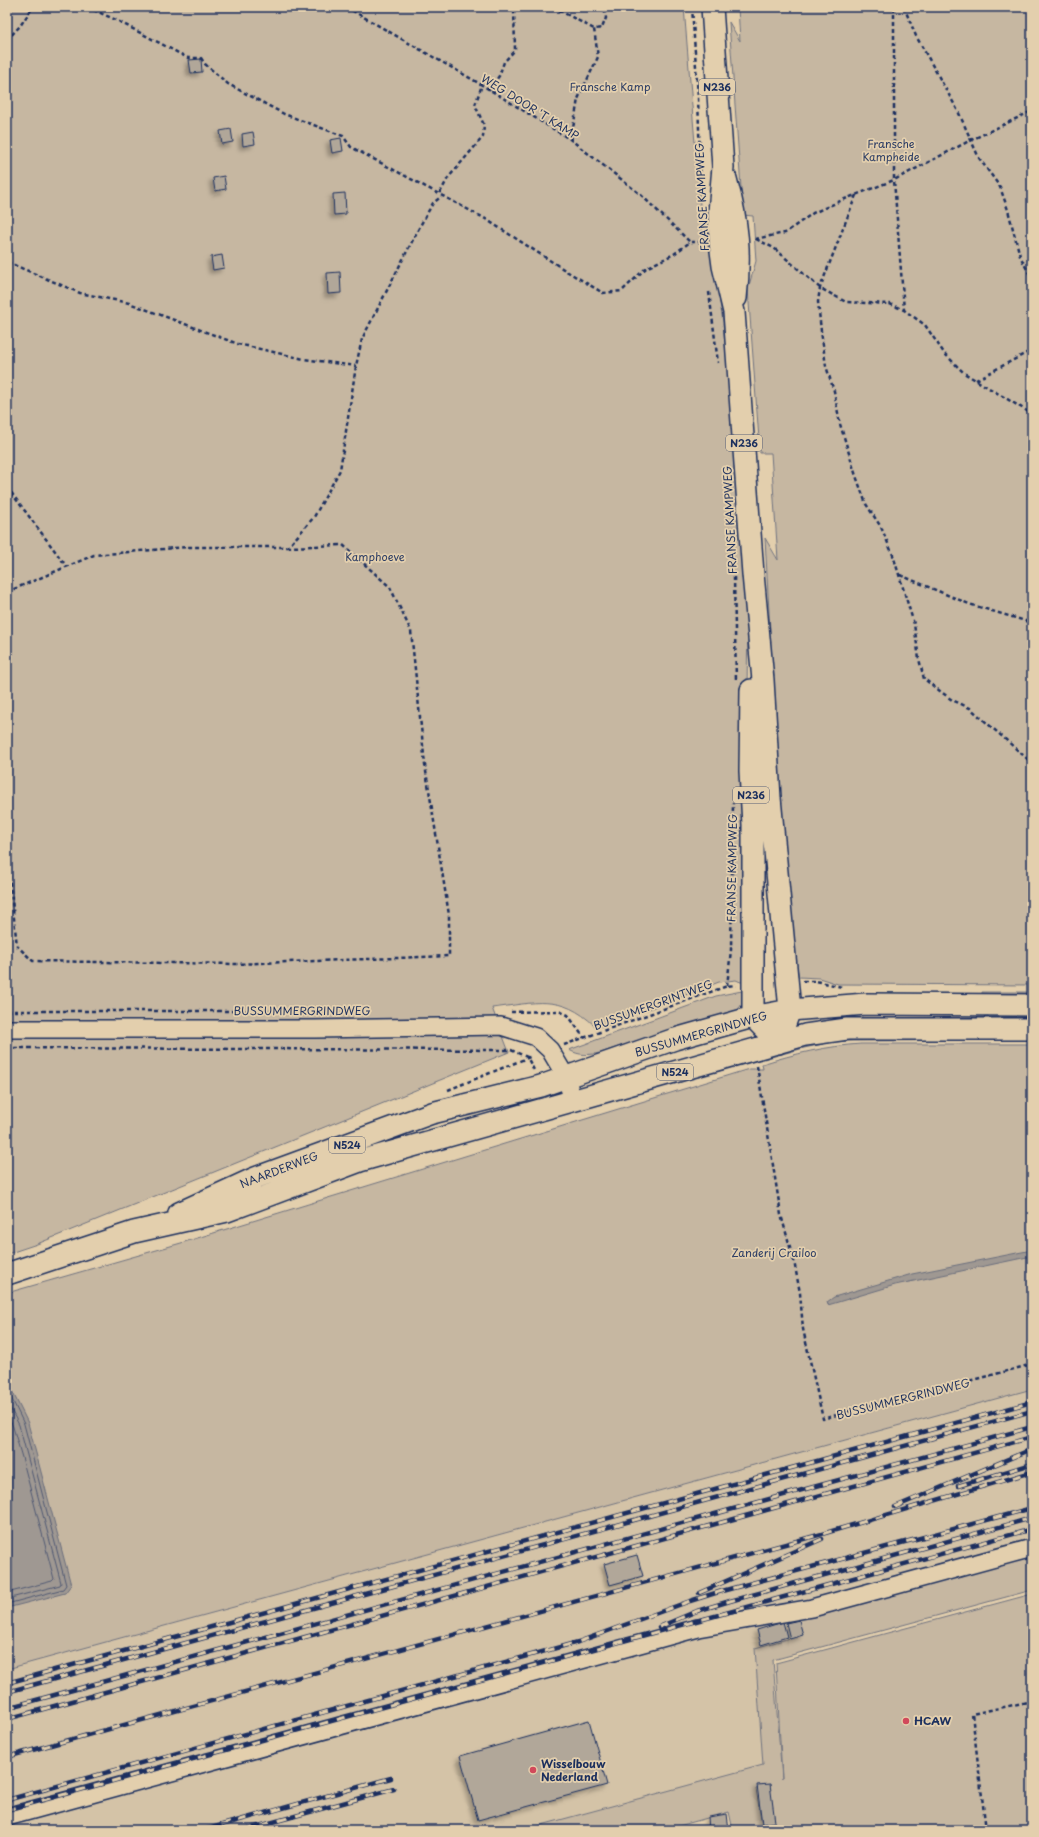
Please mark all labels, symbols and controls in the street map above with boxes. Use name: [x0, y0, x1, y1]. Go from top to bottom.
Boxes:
street label: WEG DOOR 'T KAMP: [478, 69, 583, 144]
park label: Fransche Kamp: [569, 78, 651, 95]
road number: N236: [699, 79, 735, 95]
park label: Fransche Kampheide: [862, 135, 920, 165]
street label: FRANSE KAMPWEG: [690, 142, 713, 252]
road number: N236: [726, 435, 762, 451]
street label: FRANSE KAMPWEG: [718, 465, 741, 575]
park label: Kamphoeve: [345, 548, 405, 565]
road number: N236: [733, 787, 769, 803]
street label: FRANSE KAMPWEG: [722, 814, 741, 922]
street label: BUSSUMERGRINTWEG: [591, 975, 715, 1034]
street label: BUSSUMMERGRINDWEG: [233, 1002, 371, 1019]
street label: BUSSUMMERGRINDWEG: [633, 1006, 769, 1061]
road number: N524: [657, 1064, 693, 1080]
road number: N524: [329, 1137, 365, 1153]
street label: NAARDERWEG: [237, 1147, 320, 1192]
park label: Zanderij Crailoo: [731, 1244, 817, 1261]
street label: BUSSUMMERGRINDWEG: [834, 1374, 971, 1423]
place label: HCAW: [914, 1712, 952, 1729]
marker: HCAW: [901, 1716, 911, 1726]
place label: Wisselbouw Nederland: [541, 1755, 606, 1785]
marker: Wisselbouw Nederland: [528, 1765, 538, 1775]

